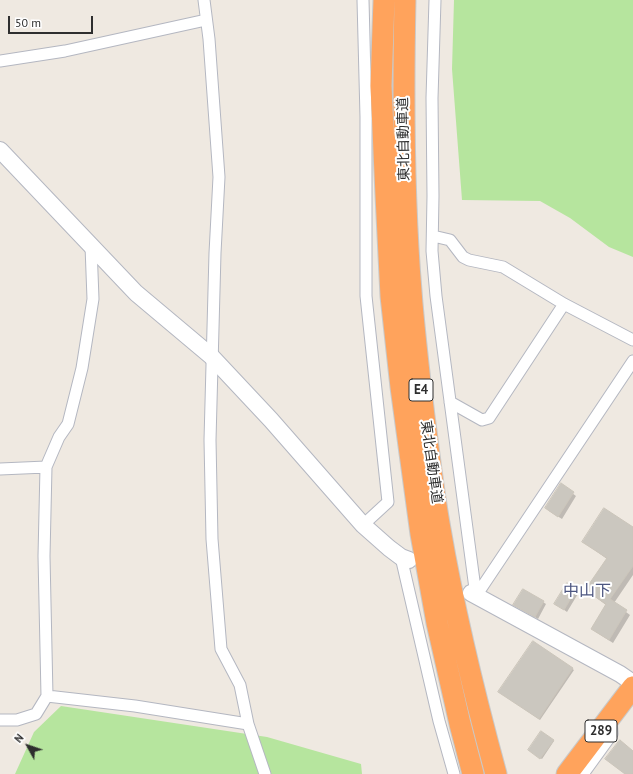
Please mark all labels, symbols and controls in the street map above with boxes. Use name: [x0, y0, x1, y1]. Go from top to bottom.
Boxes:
scale bar: [10, 8, 95, 34]
text: 50 m: [15, 15, 41, 30]
street label: 東北自動車道: [395, 97, 413, 181]
road number: E4: [409, 379, 433, 401]
street label: 東北自動車道: [417, 419, 445, 505]
district label: 中山下: [563, 581, 611, 601]
road number: 289: [585, 720, 617, 742]
north arrow: [8, 726, 48, 766]
text: N: [11, 731, 26, 746]

